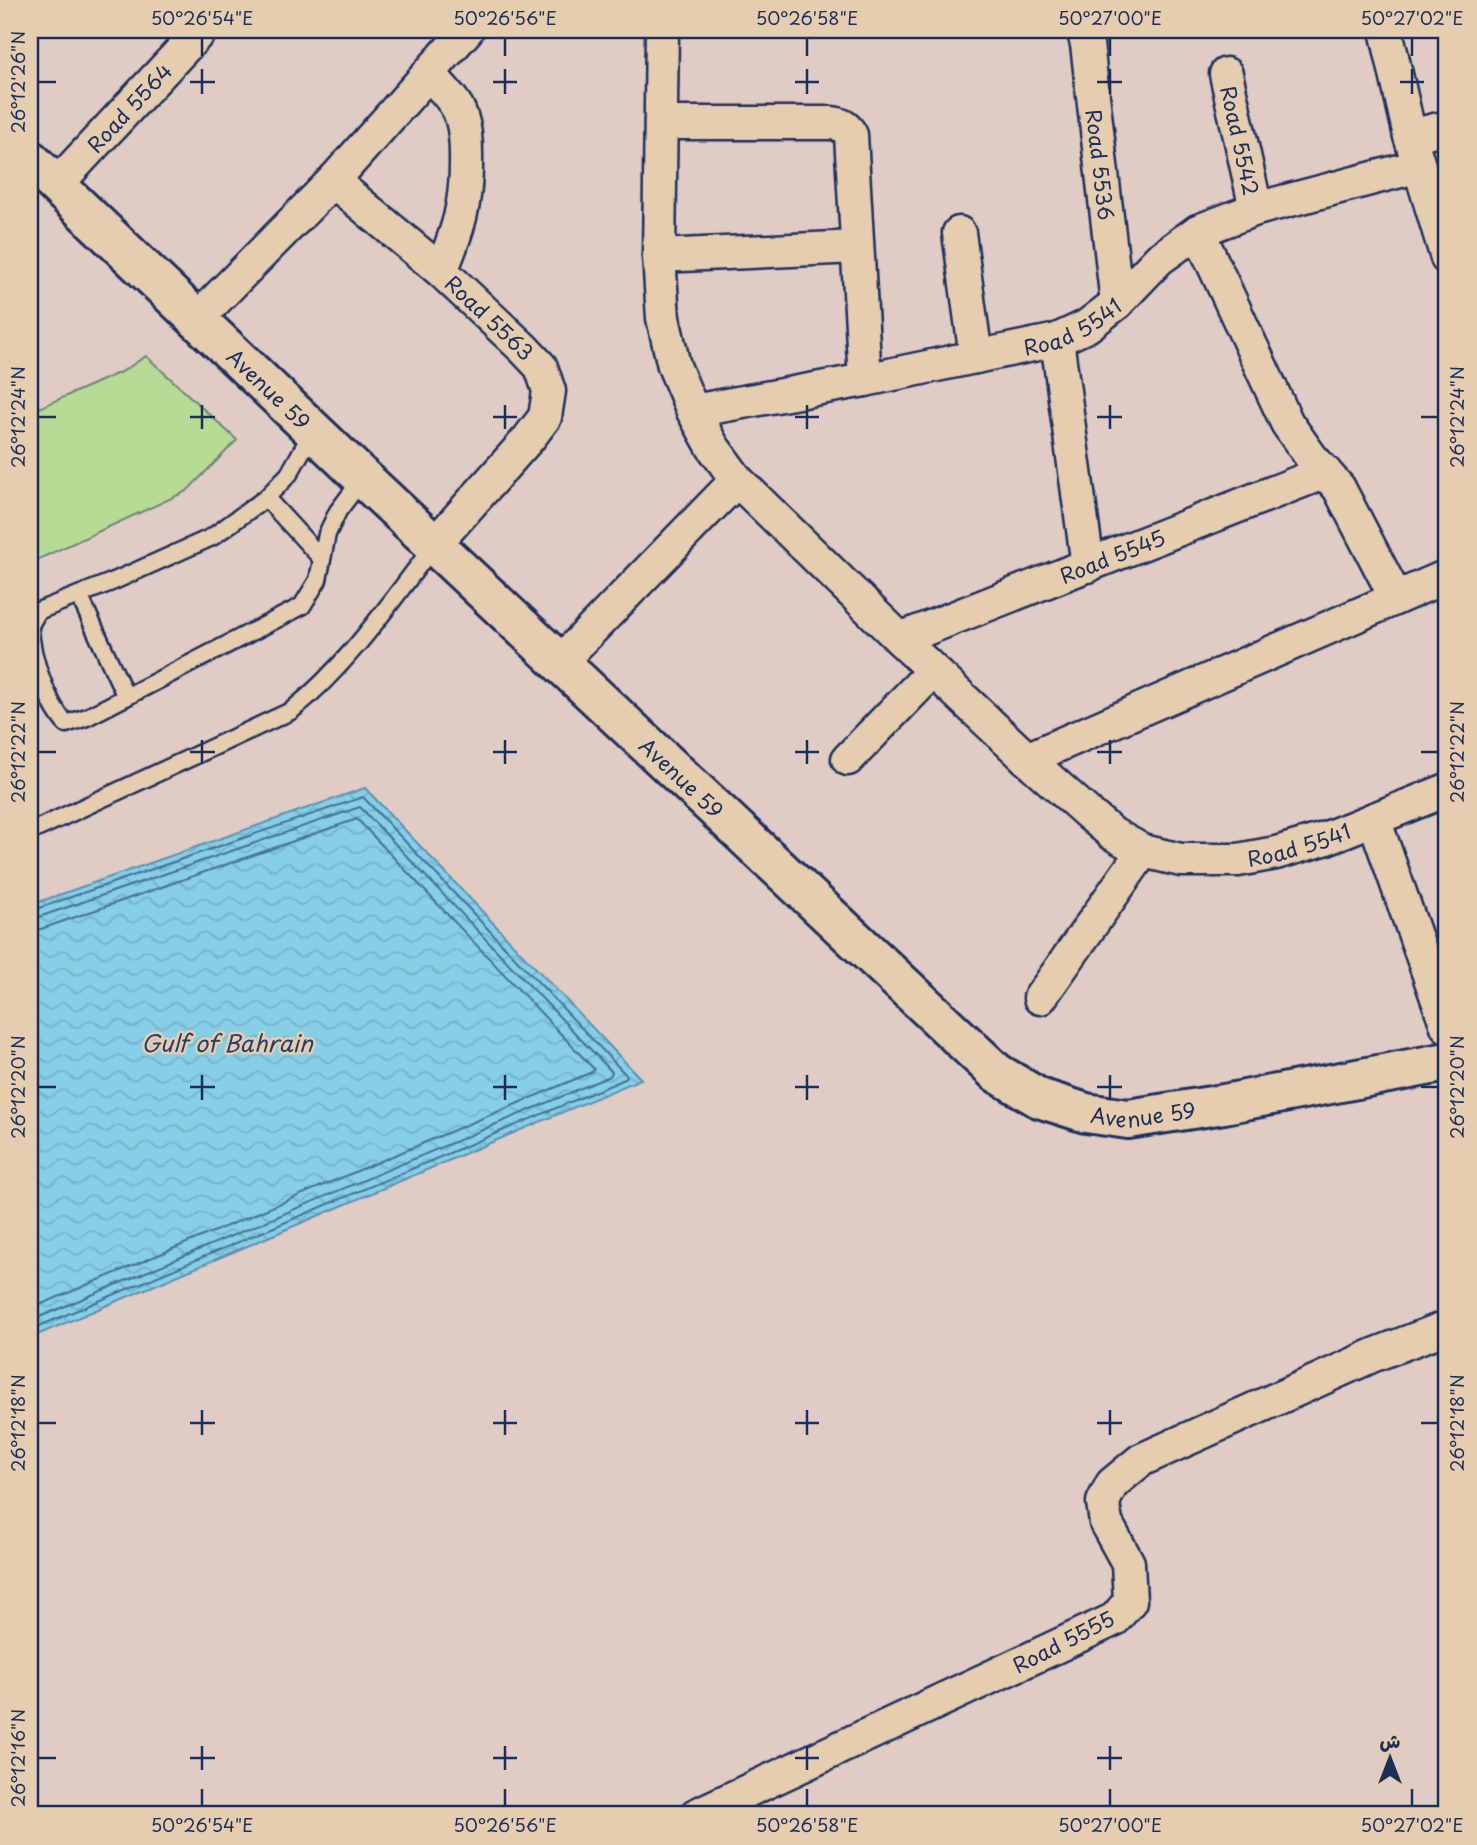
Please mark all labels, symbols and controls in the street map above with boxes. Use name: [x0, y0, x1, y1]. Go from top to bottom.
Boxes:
text: 50°26'54"E: [151, 4, 253, 31]
text: 50°26'56"E: [453, 4, 557, 31]
text: 50°26'58"E: [756, 4, 858, 31]
text: 50°27'00"E: [1058, 4, 1162, 31]
text: 50°27'02"E: [1361, 4, 1463, 31]
text: 26°12'26"N: [4, 31, 31, 133]
street label: Road 5564: [79, 55, 179, 159]
street label: Road 5542: [1213, 83, 1268, 198]
street label: Road 5536: [1079, 107, 1123, 222]
street label: Road 5563: [438, 267, 542, 367]
street label: Road 5541: [1020, 290, 1128, 363]
street label: Avenue 59: [220, 341, 319, 437]
text: 26°12'24"N: [4, 366, 31, 468]
text: 26°12'24"N: [1443, 366, 1470, 468]
street label: Road 5545: [1055, 520, 1170, 591]
text: 26°12'22"N: [4, 701, 31, 803]
text: 26°12'22"N: [1443, 701, 1470, 803]
street label: Avenue 59: [633, 730, 732, 825]
street label: Road 5541: [1245, 814, 1355, 874]
water label: Gulf of Bahrain: [141, 1025, 314, 1060]
text: 26°12'20"N: [4, 1035, 31, 1139]
text: 26°12'20"N: [1443, 1035, 1470, 1139]
street label: Avenue 59: [1089, 1093, 1198, 1135]
text: 26°12'18"N: [4, 1374, 31, 1472]
text: 26°12'18"N: [1443, 1374, 1470, 1472]
street label: Road 5555: [1006, 1602, 1120, 1680]
text: 26°12'16"N: [4, 1709, 31, 1807]
north arrow: [1354, 1722, 1424, 1792]
text: ش: [1380, 1726, 1401, 1754]
text: 50°26'54"E: [151, 1811, 253, 1838]
text: 50°26'56"E: [453, 1811, 557, 1838]
text: 50°26'58"E: [756, 1811, 858, 1838]
text: 50°27'00"E: [1058, 1811, 1162, 1838]
text: 50°27'02"E: [1361, 1811, 1463, 1838]

